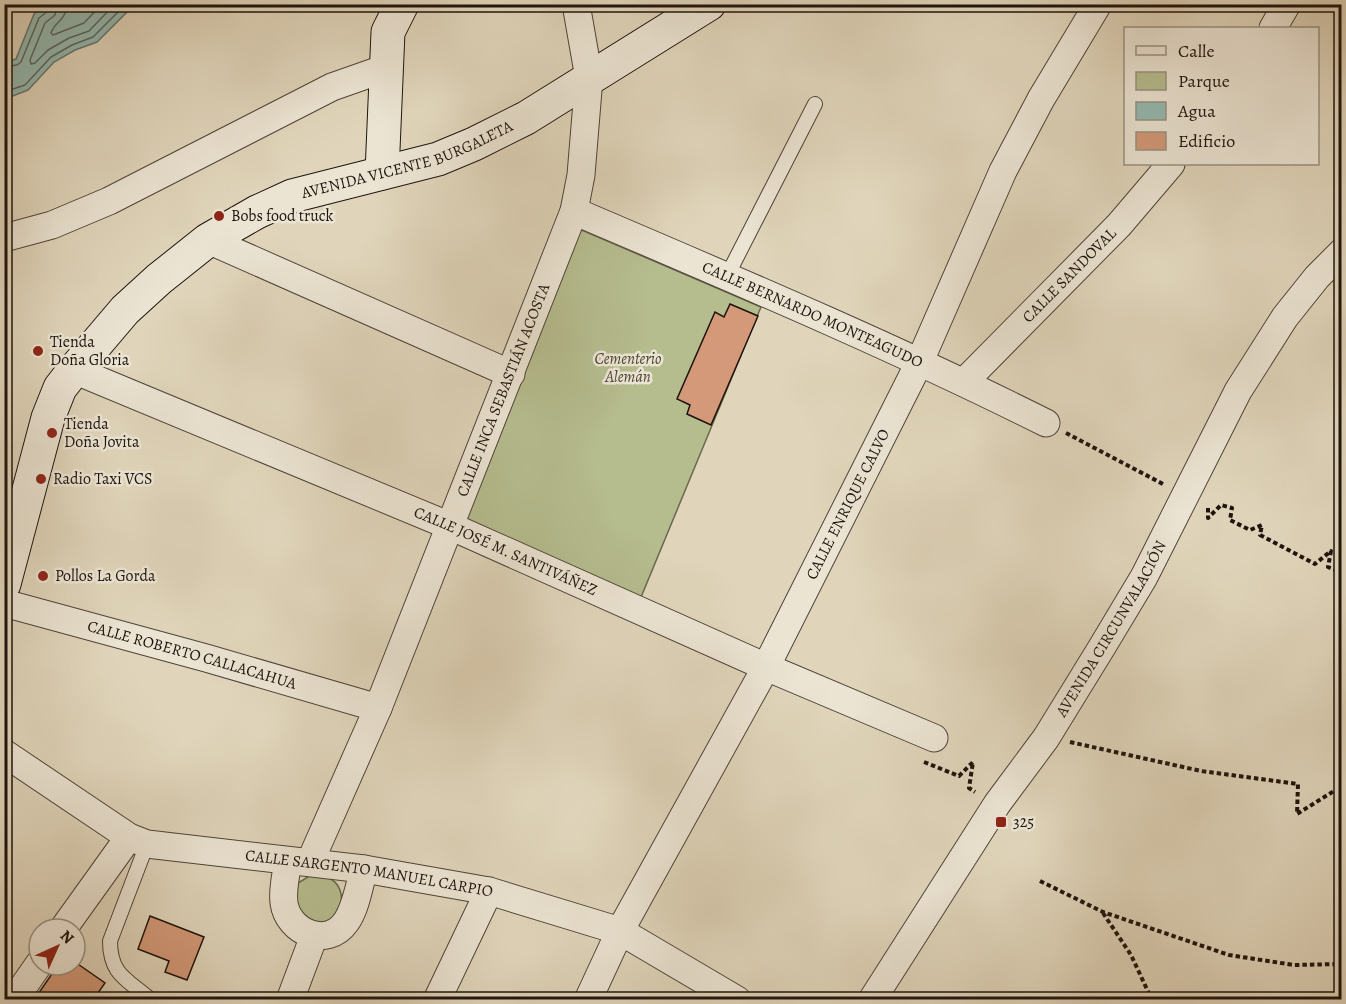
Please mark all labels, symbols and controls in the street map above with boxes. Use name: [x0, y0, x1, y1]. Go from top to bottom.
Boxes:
legend: [1124, 27, 1319, 165]
text: Calle: [1178, 39, 1215, 63]
text: Parque: [1178, 69, 1230, 93]
text: Agua: [1177, 99, 1216, 123]
street label: AVENIDA VICENTE BURGALETA: [298, 115, 517, 204]
text: Edificio: [1178, 129, 1235, 153]
place label: Bobs food truck: [231, 205, 334, 227]
marker: Bobs food truck: [212, 209, 226, 223]
street label: CALLE SANDOVAL: [1018, 222, 1122, 328]
street label: CALLE BERNARDO MONTEAGUDO: [699, 256, 926, 373]
street label: CALLE INCA SEBASTIÁN ACOSTA: [451, 280, 556, 500]
place label: Tienda Doña Gloria: [50, 331, 130, 371]
marker: Tienda Doña Gloria: [31, 344, 45, 358]
park label: Cementerio Alemán: [595, 348, 661, 388]
place label: Tienda Doña Jovita: [64, 413, 140, 453]
street label: CALLE ENRIQUE CALVO: [801, 425, 895, 583]
marker: Tienda Doña Jovita: [45, 426, 59, 440]
place label: Radio Taxi VCS: [53, 468, 153, 490]
marker: Radio Taxi VCS: [34, 472, 48, 486]
street label: CALLE JOSÉ M. SANTIVÁÑEZ: [410, 501, 601, 601]
street label: AVENIDA CIRCUNVALACIÓN: [1050, 537, 1172, 722]
place label: Pollos La Gorda: [55, 565, 156, 587]
marker: Pollos La Gorda: [36, 569, 50, 583]
street label: CALLE ROBERTO CALLACAHUA: [85, 615, 300, 695]
place label: 325: [1013, 811, 1034, 833]
marker: 325: [994, 815, 1008, 829]
street label: CALLE SARGENTO MANUEL CARPIO: [244, 844, 495, 902]
north arrow: [27, 917, 87, 977]
text: N: [55, 925, 79, 949]

